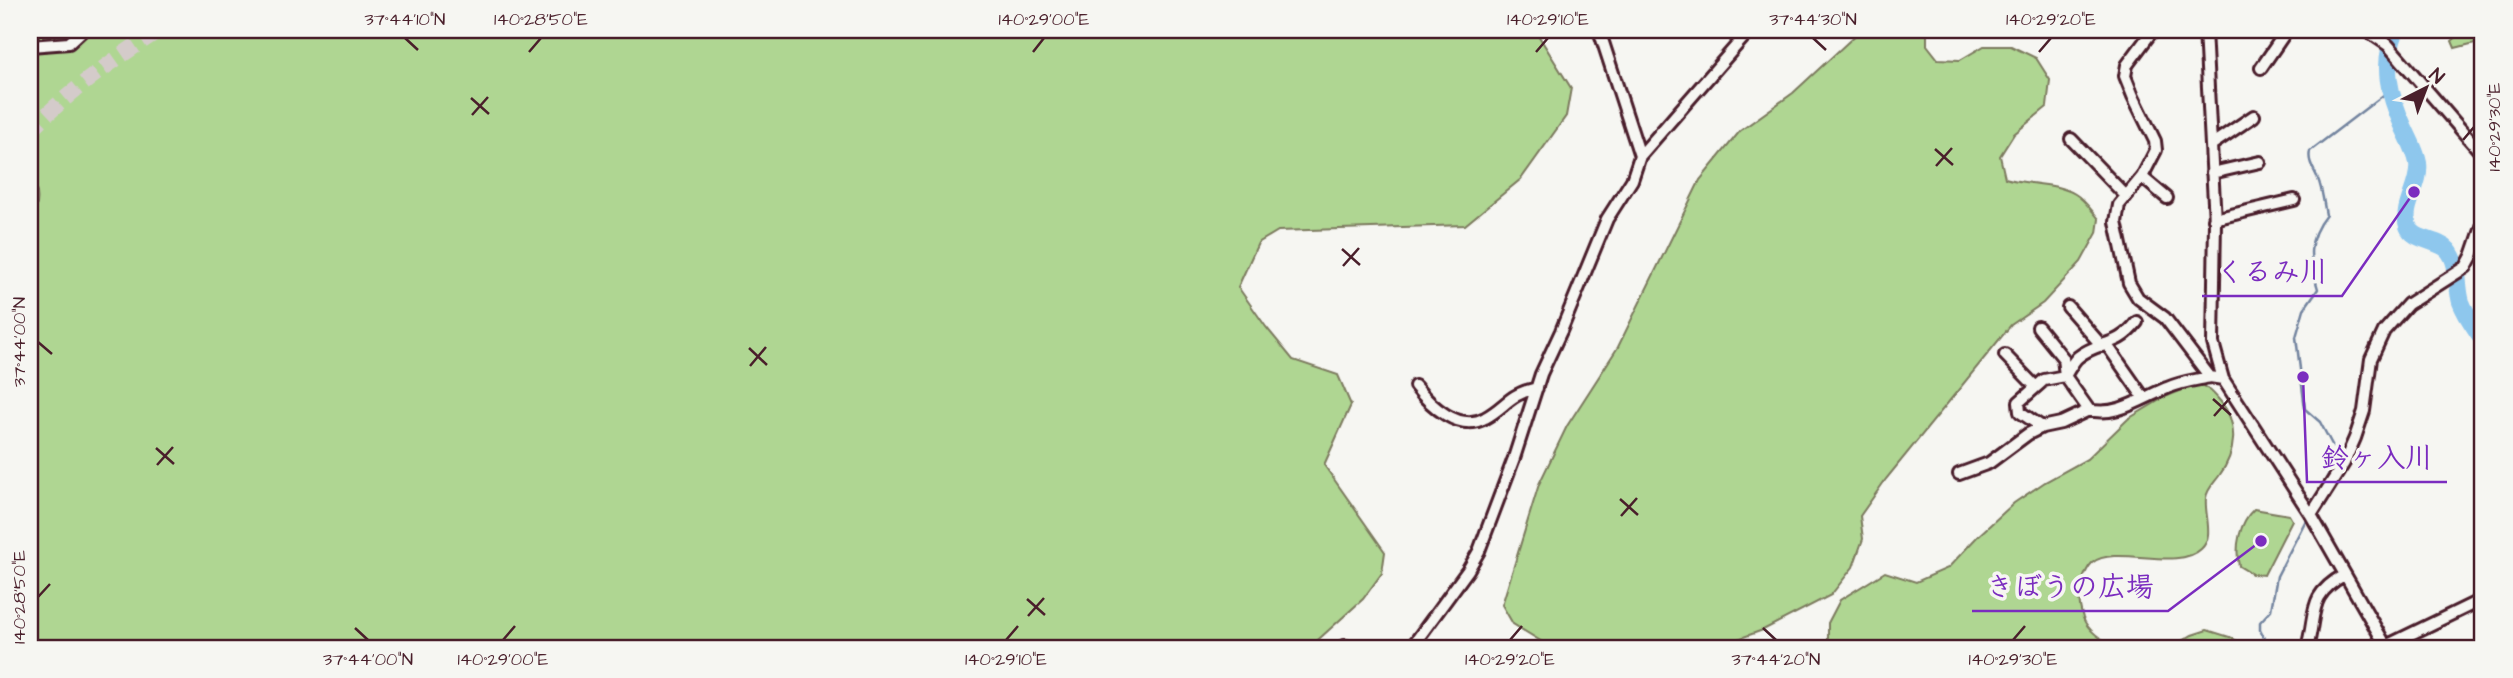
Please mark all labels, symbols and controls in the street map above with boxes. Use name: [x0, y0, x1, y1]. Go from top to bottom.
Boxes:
text: 37°44'10"N: [365, 7, 445, 32]
text: 140°28'50"E: [494, 7, 588, 32]
text: 140°29'00"E: [999, 7, 1090, 32]
text: 140°29'10"E: [1507, 7, 1589, 32]
text: 37°44'30"N: [1769, 7, 1857, 32]
text: 140°29'20"E: [2006, 7, 2096, 32]
north arrow: [2390, 52, 2460, 122]
text: N: [2423, 62, 2450, 91]
text: 140°29'30"E: [2482, 82, 2507, 171]
callout: くるみ川: [2202, 247, 2342, 296]
text: くるみ川: [2216, 253, 2328, 292]
text: 37°44'00"N: [7, 297, 32, 387]
callout: 鈴ヶ入川: [2307, 433, 2447, 482]
text: 鈴ヶ入川: [2321, 439, 2433, 478]
text: 140°28'50"E: [7, 550, 32, 644]
callout: きぼうの広場: [1972, 562, 2168, 611]
text: きぼうの広場: [1986, 568, 2154, 607]
text: 37°44'00"N: [323, 647, 413, 672]
text: 140°29'00"E: [458, 647, 549, 672]
text: 140°29'10"E: [965, 647, 1047, 672]
text: 140°29'20"E: [1465, 647, 1555, 672]
text: 37°44'20"N: [1732, 647, 1820, 672]
text: 140°29'30"E: [1969, 647, 2058, 672]

